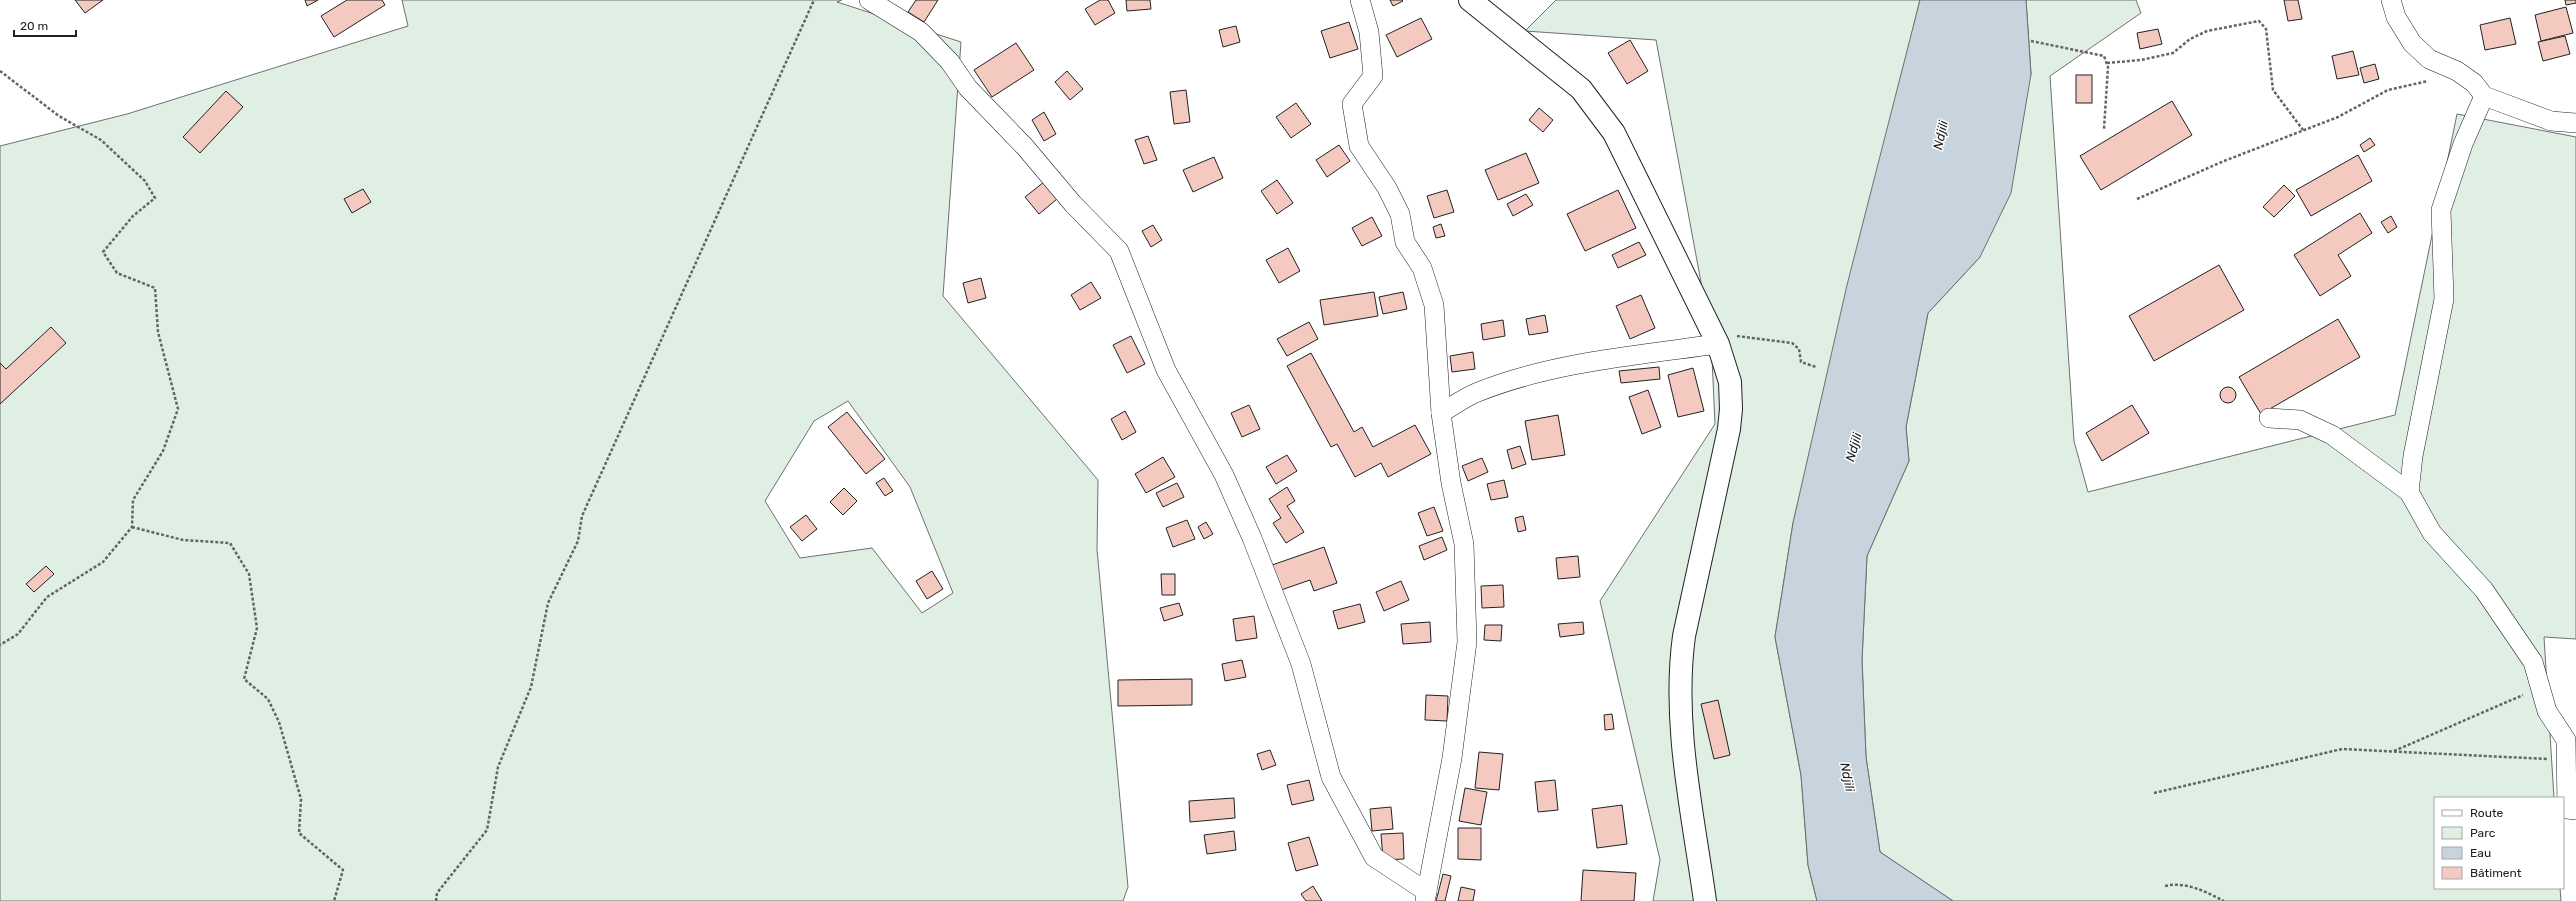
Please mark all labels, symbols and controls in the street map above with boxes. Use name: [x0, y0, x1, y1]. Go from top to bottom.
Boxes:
scale bar: [14, 12, 76, 38]
text: 20 m: [20, 19, 48, 33]
water label: Ndjili: [1930, 118, 1951, 151]
water label: Ndjili: [1842, 430, 1865, 463]
water label: Ndjili: [1837, 761, 1858, 794]
legend: [2434, 797, 2564, 889]
text: Route: [2470, 806, 2504, 820]
text: Parc: [2470, 826, 2496, 840]
text: Eau: [2470, 846, 2491, 860]
text: Bâtiment: [2470, 866, 2522, 880]

